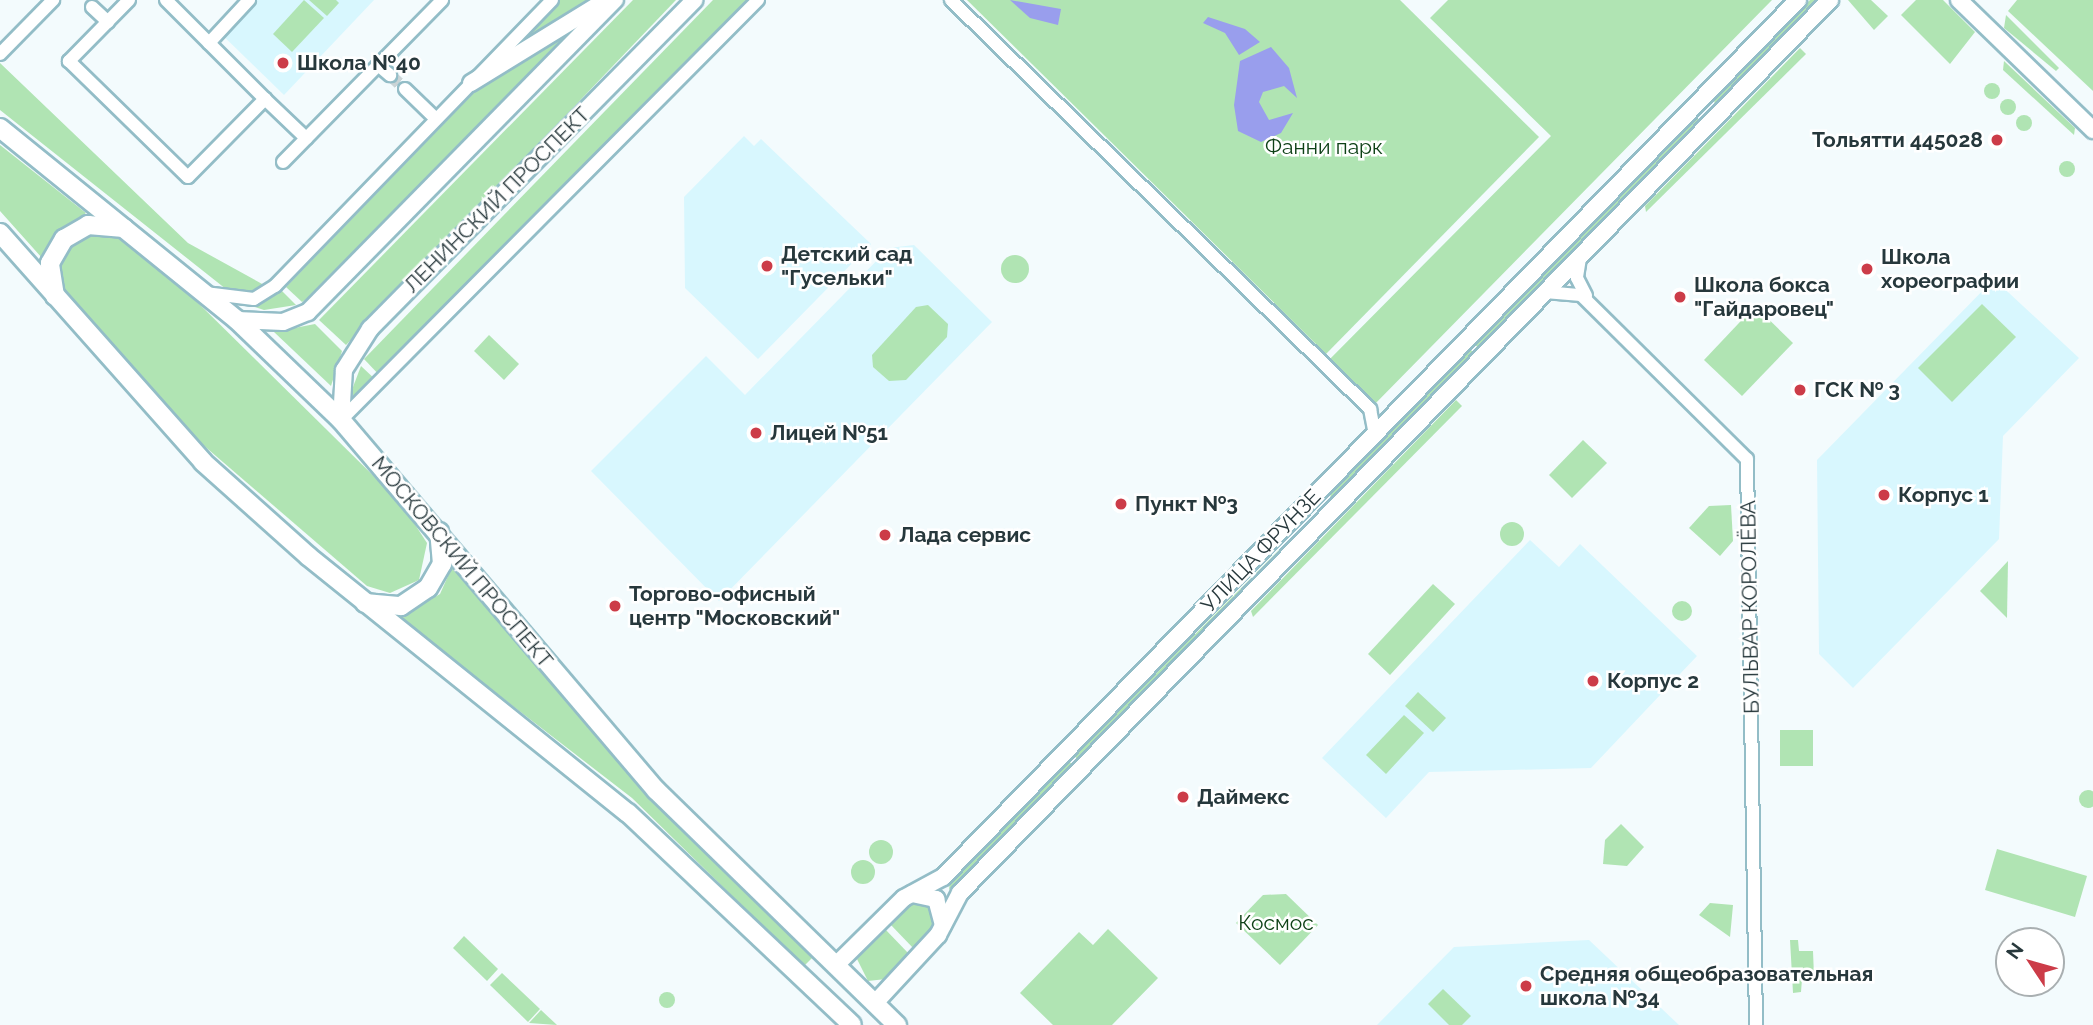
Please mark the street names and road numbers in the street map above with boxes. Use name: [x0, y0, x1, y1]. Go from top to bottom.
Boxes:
street label: ЛЕНИНСКИЙ ПРОСПЕКТ: [399, 102, 595, 298]
street label: МОСКОВСКИЙ ПРОСПЕКТ: [366, 451, 558, 673]
street label: УЛИЦА ФРУНЗЕ: [1196, 484, 1326, 618]
street label: БУЛЬВАР КОРОЛЁВА: [1736, 500, 1764, 714]

